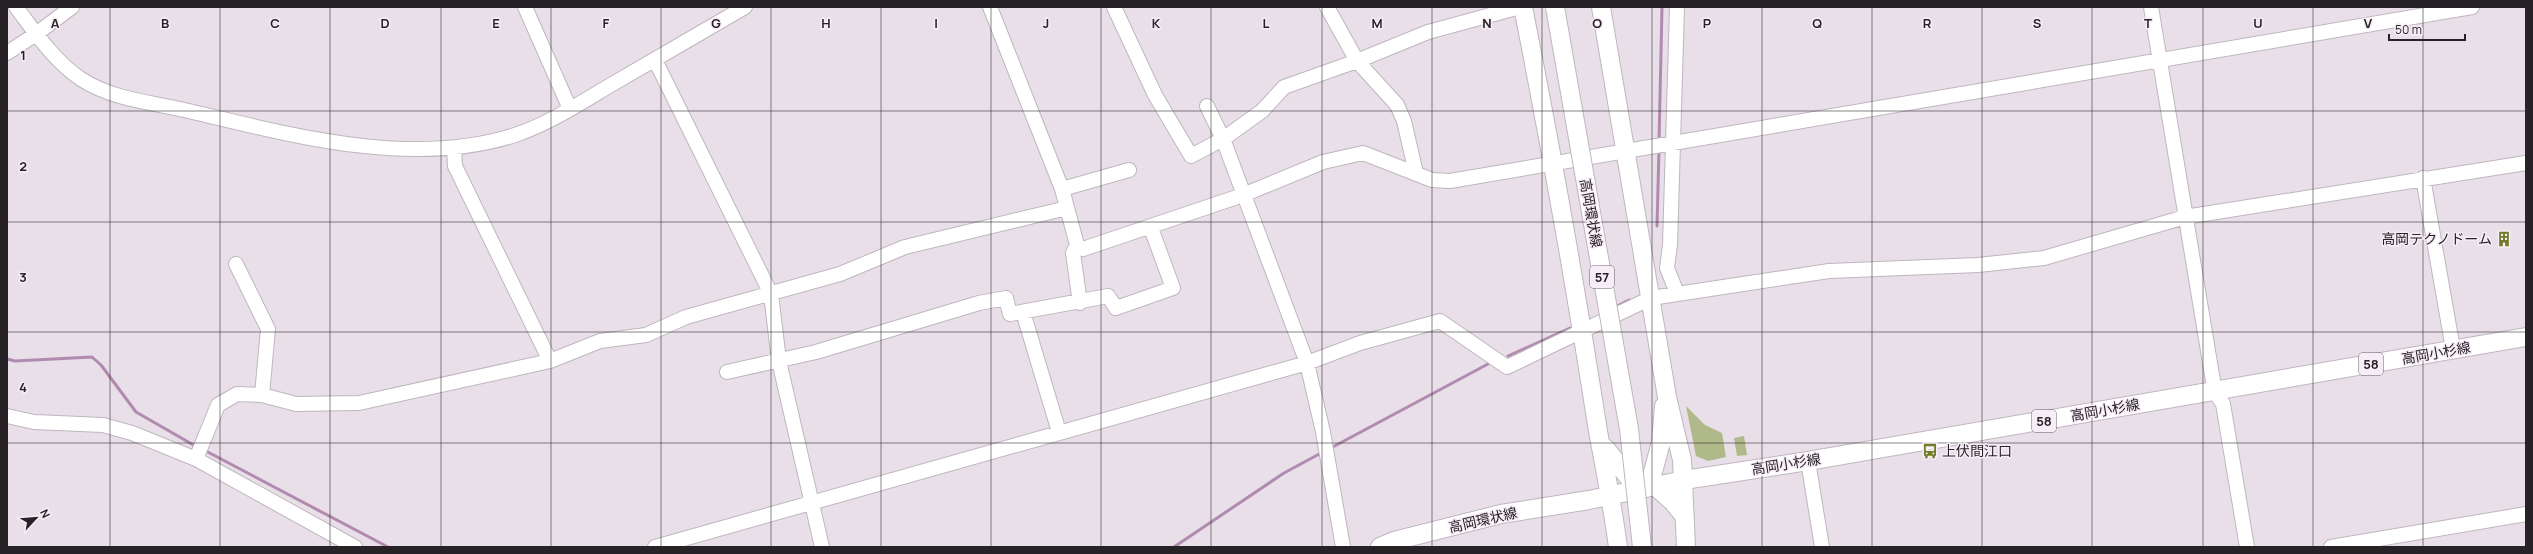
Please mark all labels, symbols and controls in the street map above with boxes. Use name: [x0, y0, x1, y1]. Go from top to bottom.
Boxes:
text: A: [51, 14, 60, 32]
text: B: [161, 14, 169, 32]
text: C: [270, 14, 280, 32]
text: D: [380, 14, 390, 32]
text: E: [492, 14, 500, 32]
text: F: [603, 14, 610, 32]
text: G: [711, 14, 721, 32]
text: H: [821, 14, 831, 32]
text: I: [934, 14, 938, 32]
text: J: [1043, 14, 1049, 32]
text: K: [1152, 14, 1161, 32]
text: L: [1263, 14, 1270, 32]
text: M: [1371, 14, 1383, 32]
text: N: [1482, 14, 1492, 32]
text: O: [1592, 14, 1602, 32]
text: P: [1703, 14, 1711, 32]
text: Q: [1812, 14, 1822, 32]
text: R: [1923, 14, 1932, 32]
text: S: [2033, 14, 2042, 32]
text: T: [2144, 14, 2152, 32]
text: U: [2253, 14, 2263, 32]
text: V: [2364, 14, 2373, 32]
scale bar: [2389, 16, 2465, 42]
text: 50 m: [2395, 21, 2422, 38]
text: 1: [20, 46, 26, 64]
text: 2: [19, 157, 27, 175]
street label: 高岡環状線: [1576, 177, 1607, 249]
place label: 高岡テクノドーム: [2381, 229, 2492, 248]
building icon: 高岡テクノドーム: [2495, 230, 2513, 248]
road number: 57: [1590, 266, 1614, 288]
text: 3: [19, 268, 27, 286]
street label: 高岡小杉線: [2400, 337, 2472, 368]
road number: 58: [2359, 353, 2383, 375]
text: 4: [19, 378, 27, 396]
street label: 高岡小杉線: [2069, 394, 2141, 425]
road number: 58: [2032, 410, 2056, 432]
place label: 上伏間江口: [1942, 441, 2012, 460]
bus stop icon: 上伏間江口: [1921, 442, 1939, 460]
street label: 高岡小杉線: [1750, 449, 1822, 478]
north arrow: [16, 498, 56, 538]
street label: 高岡環状線: [1447, 502, 1519, 537]
text: N: [37, 507, 54, 520]

